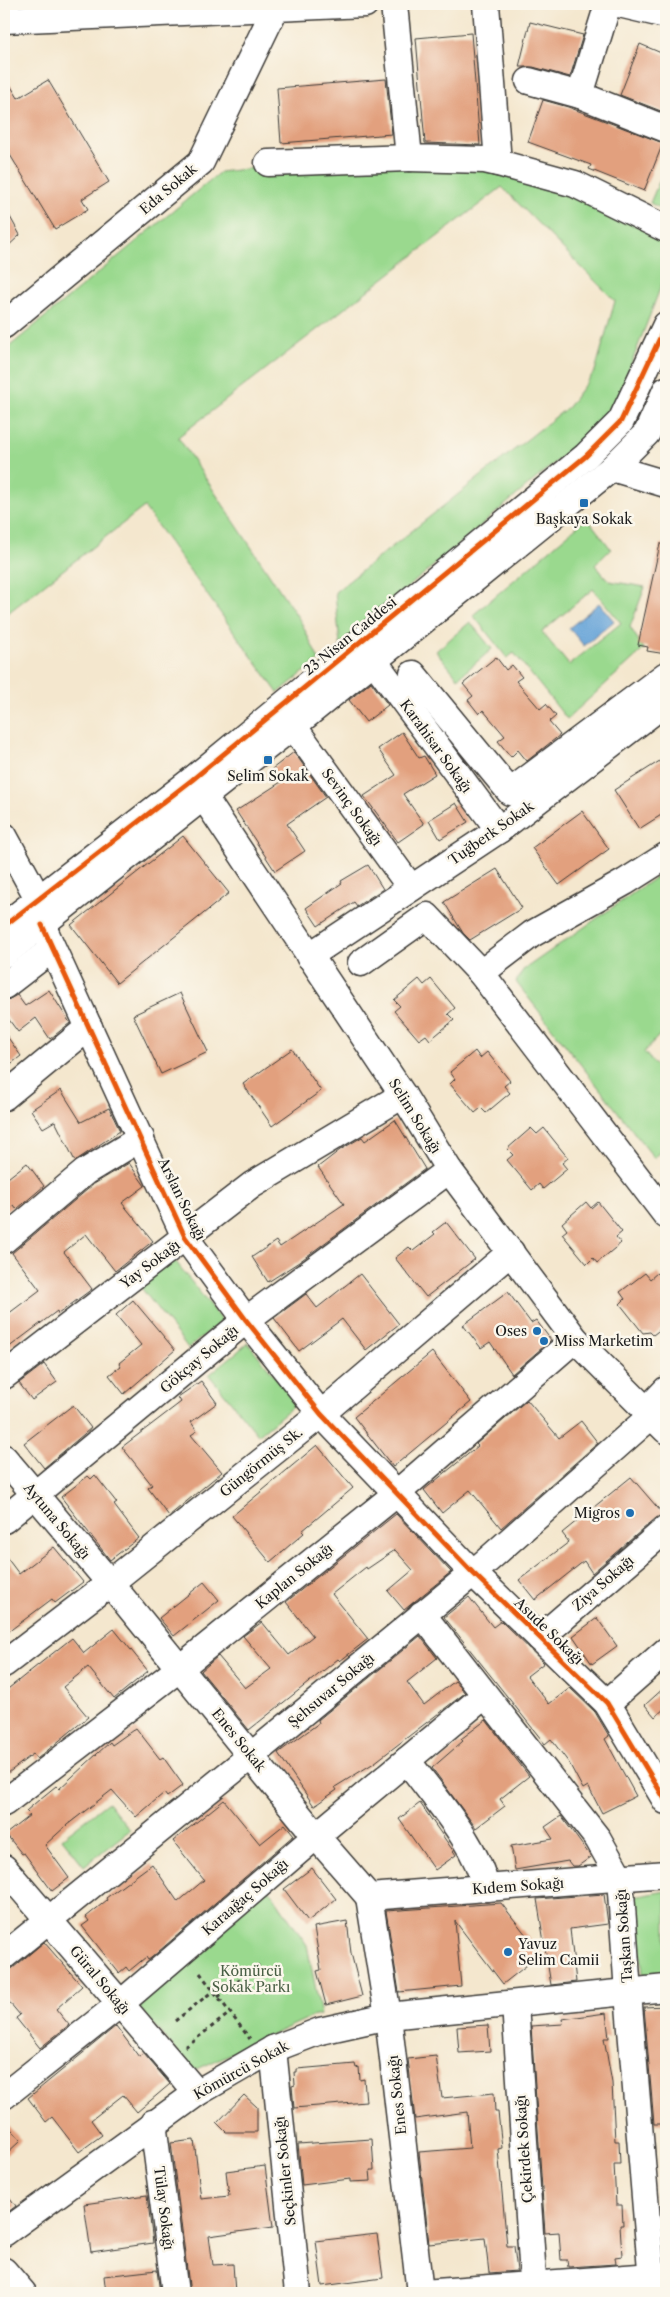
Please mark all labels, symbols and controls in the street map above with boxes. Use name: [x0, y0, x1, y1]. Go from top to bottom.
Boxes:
street label: Eda Sokak: [136, 159, 201, 218]
marker: Başkaya Sokak: [578, 497, 590, 509]
place label: Başkaya Sokak: [536, 510, 633, 528]
street label: 23 Nisan Caddesi: [300, 593, 400, 679]
street label: Karahisar Sokağı: [396, 696, 476, 796]
marker: Selim Sokak: [262, 754, 274, 766]
street label: Sevinç Sokağı: [318, 765, 386, 849]
place label: Selim Sokak: [227, 767, 310, 785]
street label: Tuğberk Sokak: [445, 796, 538, 869]
street label: Selim Sokağı: [385, 1075, 445, 1157]
street label: Arslan Sokağı: [154, 1154, 210, 1243]
street label: Yay Sokağı: [116, 1236, 184, 1293]
street label: Gökçay Sokağı: [156, 1321, 242, 1397]
place label: Oses: [495, 1322, 527, 1340]
marker: Oses: [531, 1325, 543, 1337]
place label: Miss Marketim: [554, 1332, 653, 1350]
marker: Miss Marketim: [538, 1335, 550, 1347]
street label: Güngörmüş Sk.: [216, 1423, 306, 1501]
street label: Aytuna Sokağı: [19, 1478, 94, 1563]
place label: Migros: [574, 1504, 620, 1522]
marker: Migros: [624, 1507, 636, 1519]
street label: Kaplan Sokağı: [252, 1539, 336, 1613]
street label: Ziya Sokağı: [569, 1551, 637, 1615]
street label: Asude Sokağı: [510, 1593, 587, 1668]
street label: Şehsuvar Sokağı: [284, 1649, 378, 1731]
street label: Enes Sokak: [208, 1705, 271, 1776]
street label: Karaağaç Sokağı: [198, 1855, 292, 1939]
street label: Kıdem Sokağı: [471, 1874, 565, 1898]
street label: Taşkan Sokağı: [612, 1888, 636, 1984]
place label: Yavuz Selim Camii: [517, 1935, 599, 1969]
street label: Güral Sokağı: [66, 1942, 134, 2018]
marker: Yavuz Selim Camii: [502, 1946, 514, 1958]
park label: Kömürcü Sokak Parkı: [212, 1962, 290, 1996]
street label: Kömürcü Sokak: [190, 2036, 292, 2104]
street label: Enes Sokağı: [384, 2054, 410, 2136]
street label: Çekirdek Sokağı: [511, 2094, 537, 2204]
street label: Seçkinler Sokağı: [270, 2115, 300, 2227]
street label: Tülay Sokağı: [150, 2165, 178, 2251]

